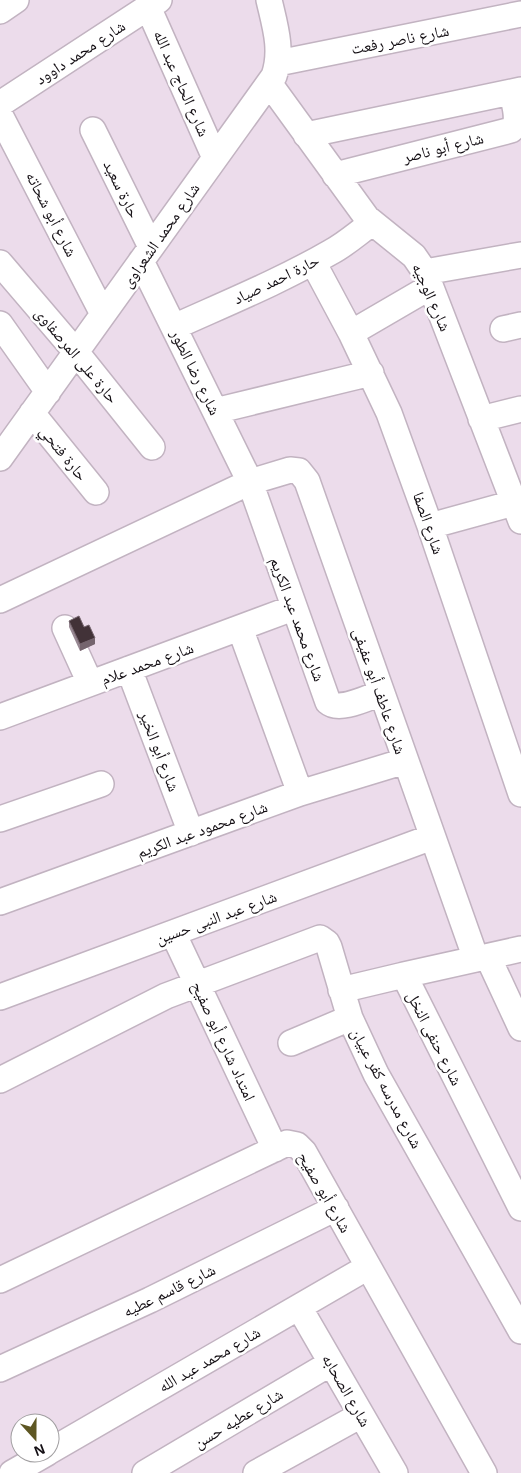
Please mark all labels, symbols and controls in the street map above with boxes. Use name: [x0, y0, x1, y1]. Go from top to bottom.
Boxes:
street label: شارع محمد داوود: [32, 17, 129, 89]
street label: شارع ناصر رفعت: [350, 22, 451, 59]
street label: شارع الحاج عبد الله: [149, 27, 213, 140]
street label: شارع أبو ناصر: [400, 129, 486, 168]
street label: حارة سعيد: [99, 158, 143, 221]
street label: شارع أبو شحاته: [21, 169, 81, 260]
street label: شارع محمد الشعراوى: [118, 180, 204, 292]
street label: حارة احمد صياد: [231, 251, 322, 308]
street label: شارع الوجيه: [407, 261, 454, 335]
street label: حارة على المرصفاوى: [30, 304, 121, 408]
street label: شارع رضا الطور: [165, 326, 224, 419]
street label: حارة فتحي: [33, 423, 91, 487]
street label: شارع الصفا: [408, 490, 447, 557]
street label: شارع محمد عبد الكريم: [265, 555, 328, 684]
street label: شارع عاطف أبو عفيفى: [348, 626, 410, 757]
street label: شارع محمد علام: [99, 639, 196, 690]
street label: شارع أبو الخير: [134, 707, 183, 795]
street label: شارع محمود عبد الكريم: [135, 798, 270, 863]
street label: شارع عبد النبى حسين: [153, 888, 280, 949]
street label: امتداد شارع أبو صفيح: [187, 979, 259, 1104]
street label: شارع حنفى النخل: [402, 988, 466, 1089]
street label: شارع مدرسه كفر عبيان: [346, 1025, 425, 1152]
street label: شارع أبو صفيح: [293, 1149, 355, 1237]
street label: شارع قاسم عطيه: [120, 1261, 219, 1322]
street label: شارع محمد عبد الله: [155, 1323, 264, 1397]
street label: شارع الصحابه: [317, 1351, 374, 1431]
street label: شارع عطيه حسن: [191, 1385, 287, 1453]
north arrow: [10, 1413, 60, 1463]
text: N: [32, 1441, 47, 1459]

